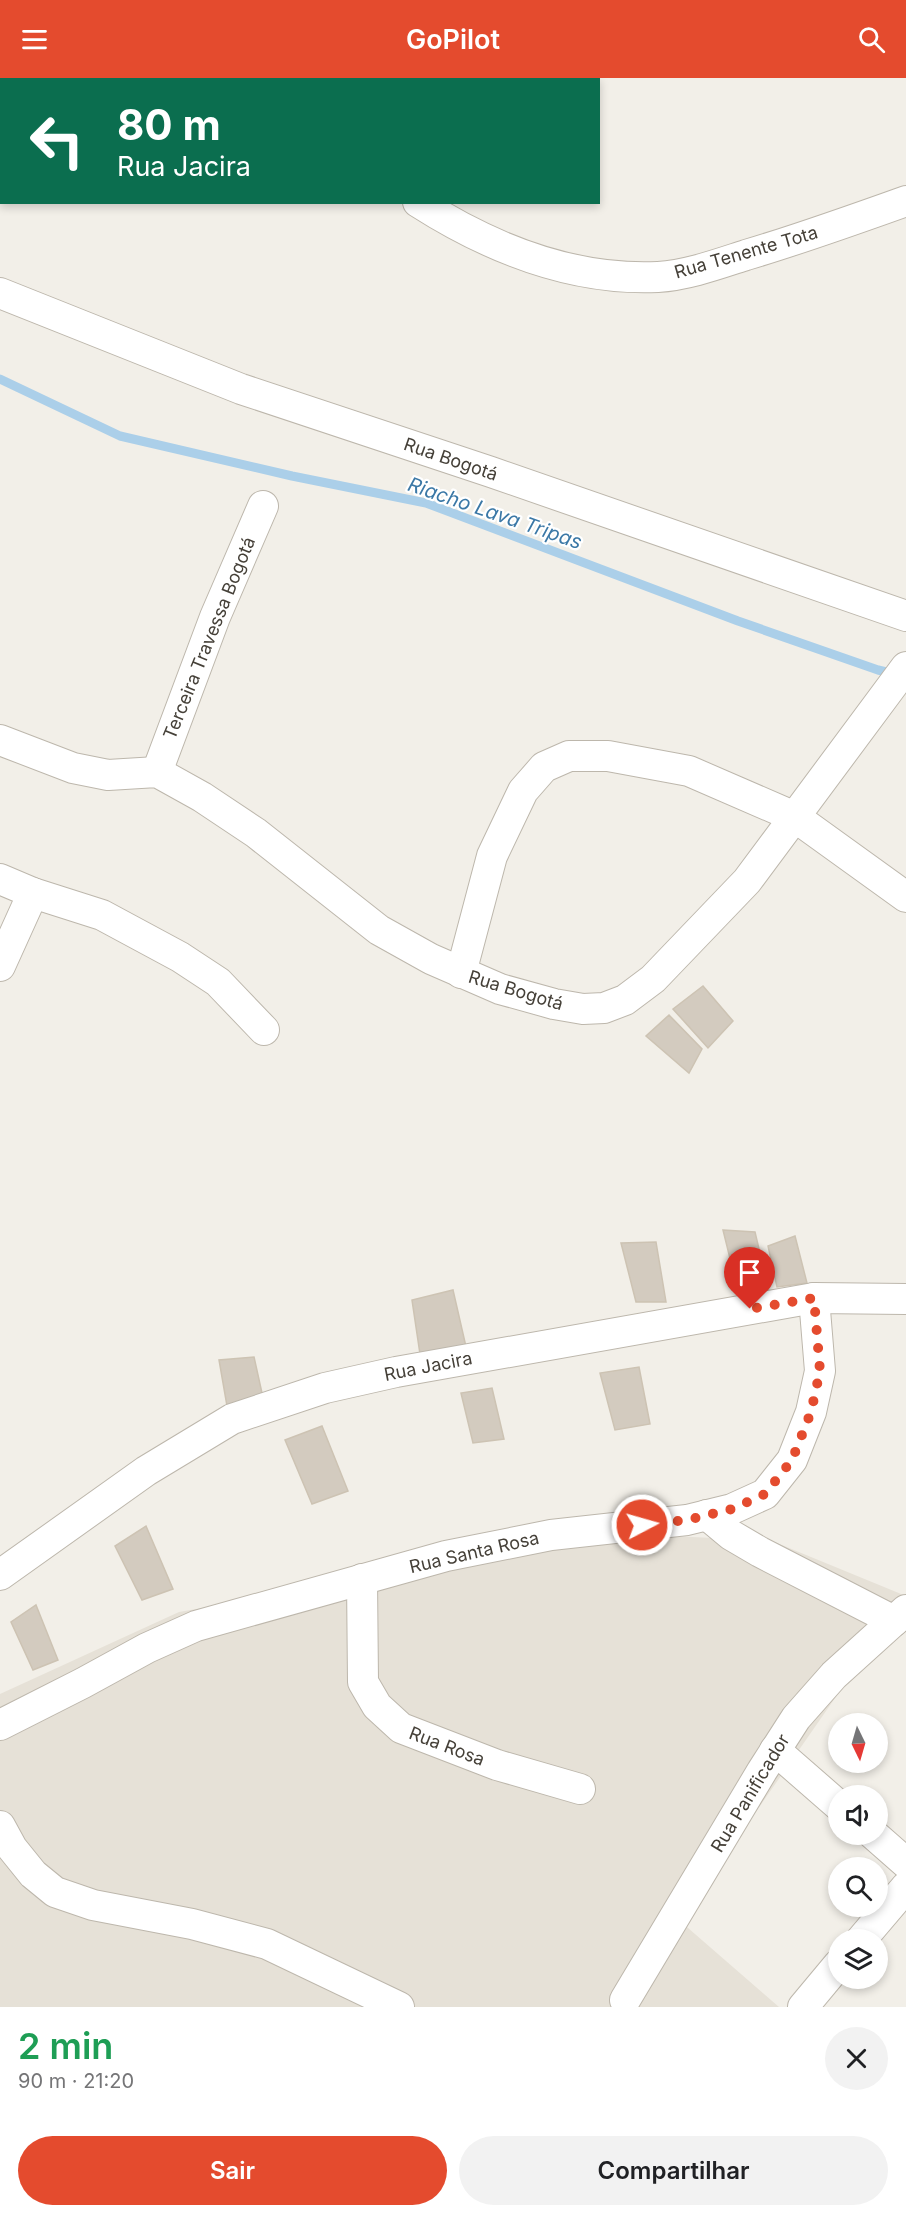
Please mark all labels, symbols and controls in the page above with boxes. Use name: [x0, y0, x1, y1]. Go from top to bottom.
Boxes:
icon: menu: [18, 23, 51, 56]
text: GoPilot: [406, 23, 500, 56]
icon: search: [855, 23, 888, 56]
text: 80 m: [117, 99, 221, 150]
icon: left: [18, 102, 96, 180]
text: Rua Jacira: [117, 150, 251, 183]
street label: Rua Tenente Tota: [672, 221, 820, 283]
street label: Rua Bogotá: [401, 433, 501, 485]
water label: Riacho Lava Tripas: [405, 472, 585, 554]
street label: Terceira Travessa Bogotá: [159, 534, 259, 742]
street label: Rua Bogotá: [466, 966, 566, 1014]
pin: [724, 1247, 775, 1309]
icon: arrive: [733, 1256, 766, 1289]
street label: Rua Jacira: [382, 1347, 474, 1385]
position arrow: [610, 1493, 674, 1557]
street label: Rua Santa Rosa: [407, 1527, 541, 1577]
north arrow: [828, 1713, 888, 1773]
map controls: [828, 1713, 888, 1989]
street label: Rua Rosa: [406, 1722, 488, 1770]
street label: Rua Panificador: [706, 1730, 794, 1856]
button: sound: [828, 1785, 888, 1845]
button: search: [828, 1857, 888, 1917]
button: layers: [828, 1929, 888, 1989]
text: 2 min: [18, 2024, 113, 2068]
button: close: [825, 2027, 888, 2090]
text: 90 m · 21:20: [18, 2069, 134, 2093]
button: Sair: [18, 2136, 447, 2205]
button: Compartilhar: [459, 2136, 888, 2205]

